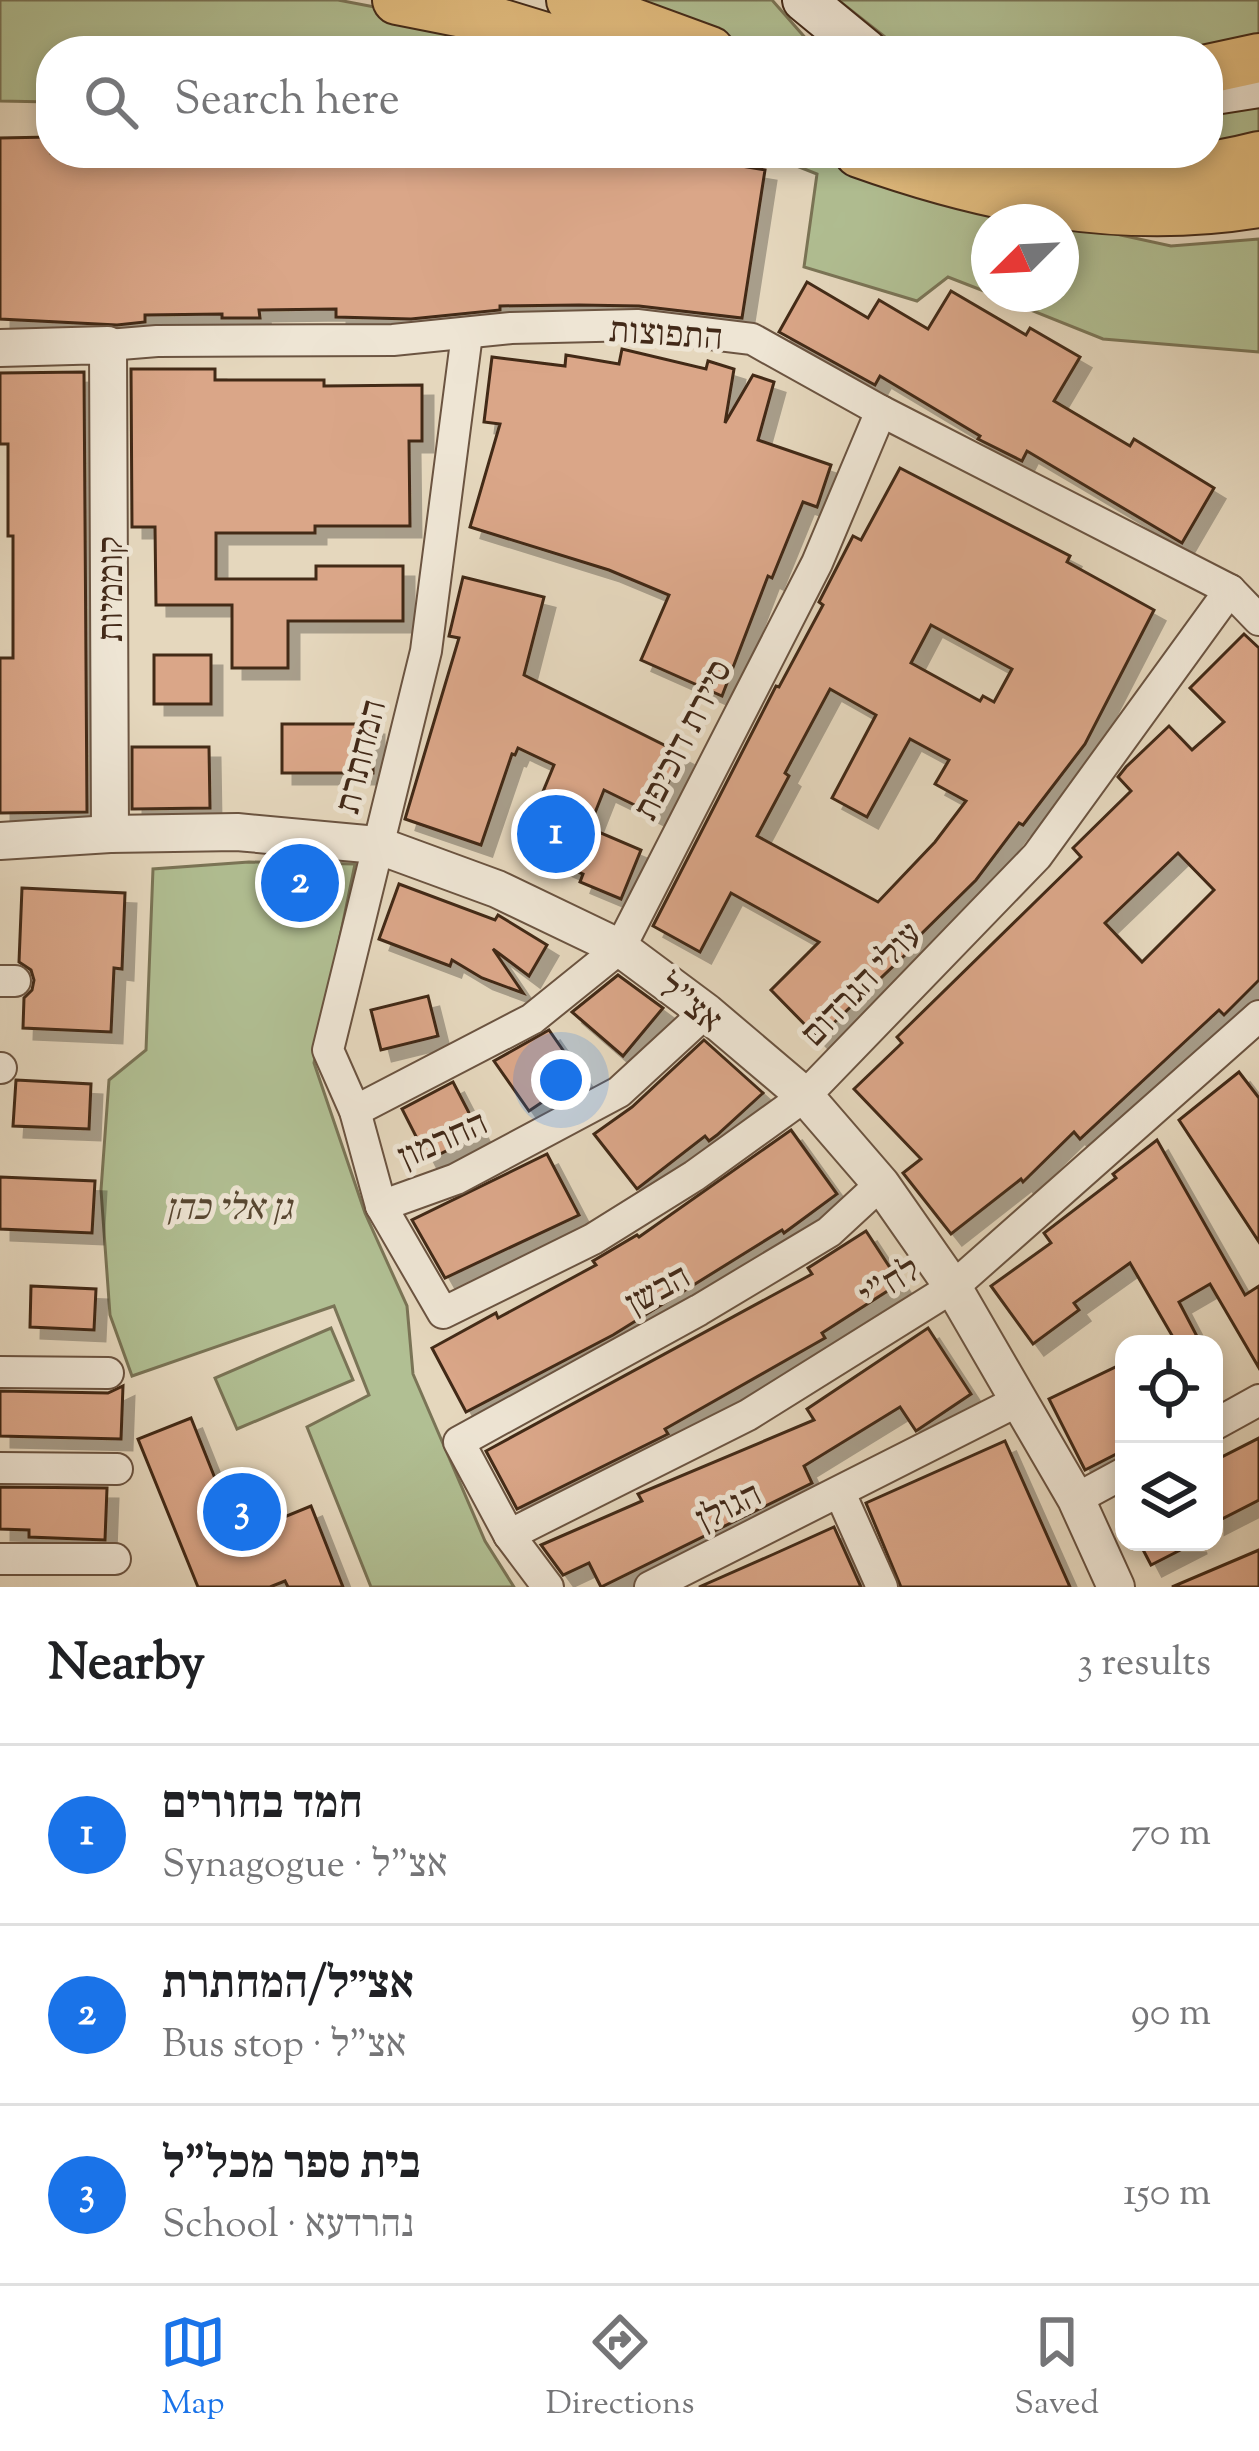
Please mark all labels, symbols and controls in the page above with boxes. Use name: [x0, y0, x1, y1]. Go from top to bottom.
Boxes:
search box: [36, 36, 1223, 168]
icon: search: [78, 69, 144, 135]
text: Search here: [174, 70, 400, 135]
north arrow: [971, 204, 1079, 312]
street label: התפוצות: [607, 306, 724, 366]
street label: קוממיות: [87, 536, 139, 642]
street label: סיירת דוכיפת: [622, 651, 747, 830]
street label: המחתרת: [324, 694, 402, 820]
pin: 1: [517, 789, 595, 879]
pin: 2: [261, 838, 339, 928]
street label: עולי הגרדום: [790, 912, 936, 1060]
street label: אצ"ל: [645, 963, 732, 1047]
your location: [531, 1050, 591, 1110]
street label: החרמון: [390, 1099, 497, 1184]
park label: גן אלי כהן: [166, 1184, 294, 1236]
street label: לח"י: [850, 1246, 932, 1323]
street label: הבשן: [617, 1253, 701, 1330]
map controls: [1115, 1335, 1223, 1551]
button: locate: [1115, 1335, 1223, 1443]
button: layers: [1115, 1443, 1223, 1551]
pin: 3: [203, 1467, 281, 1557]
street label: הגולן: [688, 1471, 771, 1547]
text: Nearby: [48, 1629, 205, 1702]
text: 3 results: [1077, 1637, 1211, 1693]
text: חמד בחורים: [162, 1774, 363, 1839]
text: 1: [80, 1807, 94, 1863]
text: 70 m: [1131, 1807, 1211, 1863]
text: Synagogue · אצ"ל: [162, 1839, 448, 1895]
text: אצ״ל/המחתרת: [162, 1954, 414, 2019]
text: 2: [78, 1987, 96, 2043]
text: 90 m: [1131, 1987, 1211, 2043]
text: Bus stop · אצ"ל: [162, 2019, 407, 2075]
text: בית ספר מכל"ל: [162, 2134, 420, 2199]
text: 3: [79, 2167, 95, 2223]
text: 150 m: [1123, 2167, 1211, 2223]
text: School · נהרדעא: [162, 2199, 414, 2255]
tab: Map: [160, 2309, 226, 2429]
tab: Directions: [546, 2309, 695, 2429]
tab: Saved: [1014, 2309, 1099, 2429]

